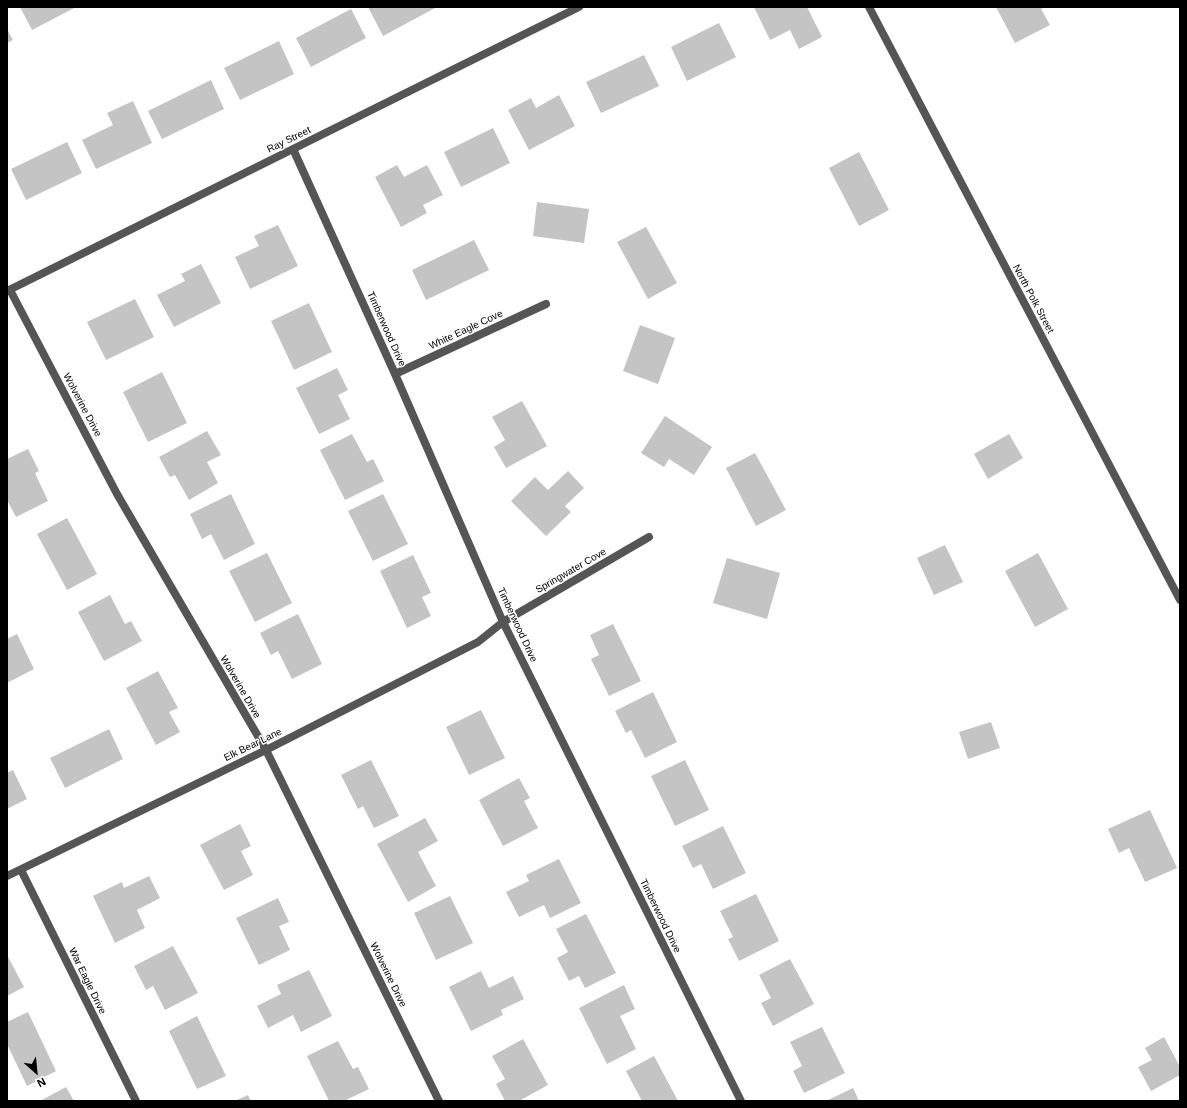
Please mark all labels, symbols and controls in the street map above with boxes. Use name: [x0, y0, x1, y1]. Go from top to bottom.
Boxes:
street label: Ray Street: [265, 124, 313, 156]
street label: North Polk Street: [1010, 263, 1056, 335]
street label: Timberwood Drive: [364, 290, 408, 368]
street label: White Eagle Cove: [427, 308, 505, 352]
street label: Wolverine Drive: [60, 371, 104, 439]
street label: Springwater Cove: [534, 546, 608, 596]
street label: Timberwood Drive: [494, 586, 540, 664]
street label: Wolverine Drive: [217, 654, 263, 720]
street label: Elk Bear Lane: [222, 726, 284, 764]
street label: Timberwood Drive: [637, 877, 683, 955]
street label: Wolverine Drive: [367, 941, 409, 1009]
street label: War Eagle Drive: [66, 946, 108, 1016]
north arrow: [16, 1052, 56, 1092]
text: N: [35, 1076, 48, 1090]

